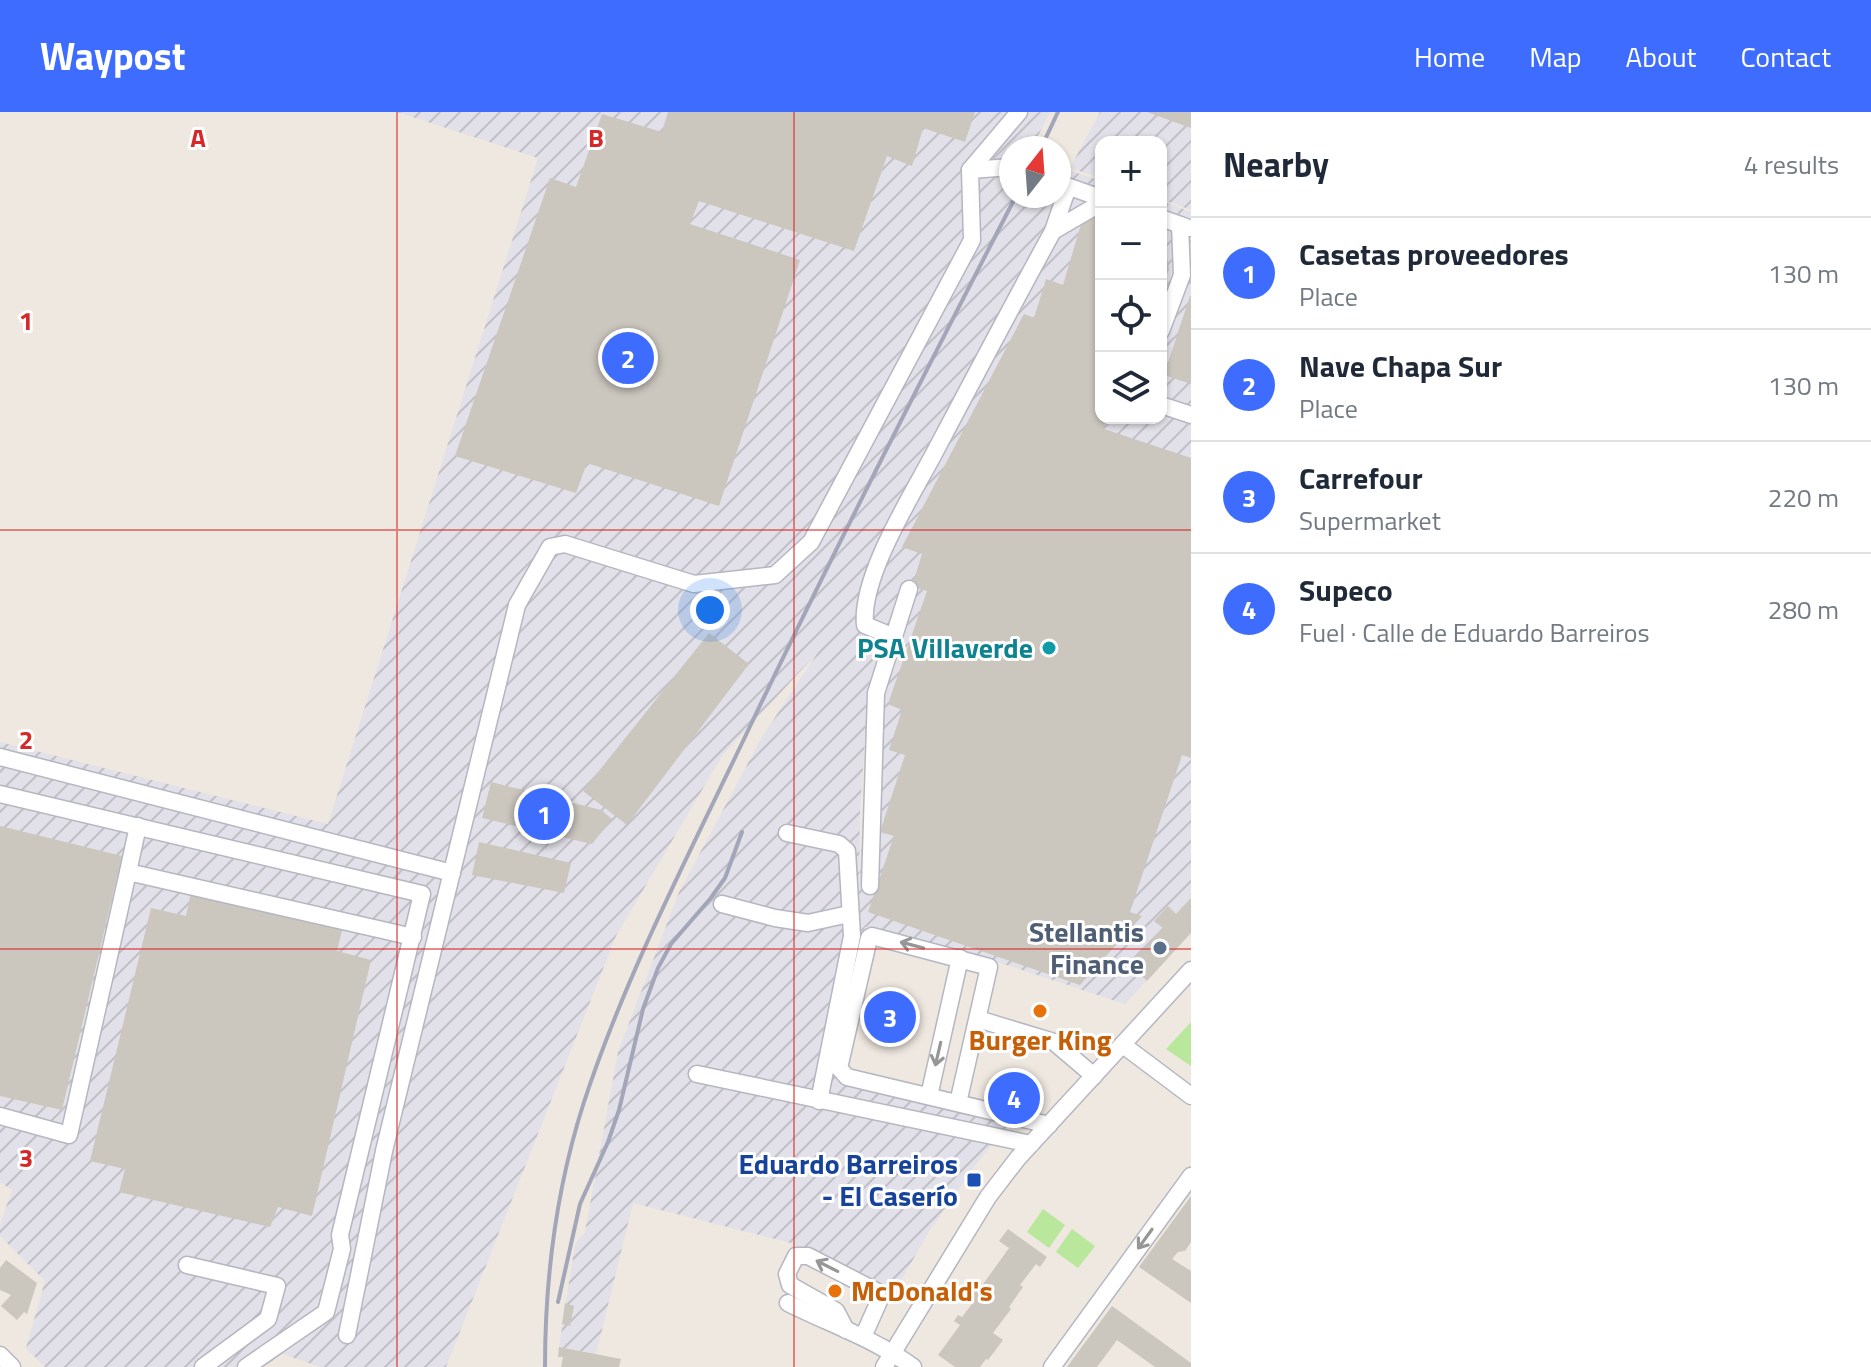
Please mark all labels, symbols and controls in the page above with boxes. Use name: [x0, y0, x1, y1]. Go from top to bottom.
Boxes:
text: Waypost: [40, 27, 186, 85]
text: Home: [1414, 35, 1485, 78]
text: Map: [1529, 35, 1582, 78]
text: About: [1626, 35, 1696, 78]
text: Contact: [1740, 35, 1831, 78]
text: A: [190, 118, 206, 157]
text: B: [588, 118, 604, 157]
north arrow: [999, 136, 1071, 208]
map controls: [1095, 136, 1167, 424]
button: +: [1095, 136, 1167, 208]
text: Nearby: [1223, 138, 1329, 190]
text: 4 results: [1744, 145, 1839, 184]
button: −: [1095, 208, 1167, 280]
text: Casetas proveedores: [1299, 231, 1569, 277]
text: 1: [1242, 254, 1256, 293]
text: 130 m: [1768, 254, 1839, 293]
text: Place: [1299, 277, 1358, 316]
button: locate: [1095, 280, 1167, 352]
text: 1: [19, 301, 33, 340]
pin: 2: [602, 328, 654, 388]
text: Nave Chapa Sur: [1299, 343, 1502, 389]
button: layers: [1095, 352, 1167, 424]
text: 2: [1242, 366, 1256, 405]
text: 130 m: [1768, 366, 1839, 405]
text: Place: [1299, 389, 1358, 428]
text: Carrefour: [1299, 455, 1423, 501]
text: 3: [1242, 478, 1256, 517]
text: 220 m: [1768, 478, 1839, 517]
text: Supermarket: [1299, 501, 1441, 540]
text: Supeco: [1299, 567, 1393, 613]
your location: [690, 590, 730, 630]
text: 4: [1242, 590, 1256, 629]
text: 280 m: [1768, 590, 1839, 629]
text: Fuel · Calle de Eduardo Barreiros: [1299, 613, 1650, 652]
place label: PSA Villaverde: [857, 626, 1033, 669]
marker: PSA Villaverde: [1040, 639, 1058, 657]
text: 2: [19, 720, 33, 759]
pin: 1: [518, 784, 570, 844]
place label: Stellantis Finance: [1029, 910, 1144, 985]
one-way arrow: [900, 937, 926, 952]
marker: Stellantis Finance: [1151, 939, 1169, 957]
pin: 3: [864, 987, 916, 1047]
marker: Burger King: [1031, 1002, 1049, 1020]
place label: Burger King: [968, 1018, 1112, 1061]
one-way arrow: [930, 1041, 945, 1067]
pin: 4: [988, 1068, 1040, 1128]
text: 3: [19, 1138, 33, 1177]
place label: Eduardo Barreiros - El Caserío: [738, 1142, 958, 1217]
marker: Eduardo Barreiros - El Caserío: [965, 1171, 983, 1189]
one-way arrow: [1137, 1228, 1153, 1250]
one-way arrow: [815, 1258, 839, 1273]
place label: McDonald's: [851, 1269, 993, 1312]
marker: McDonald's: [826, 1282, 844, 1300]

